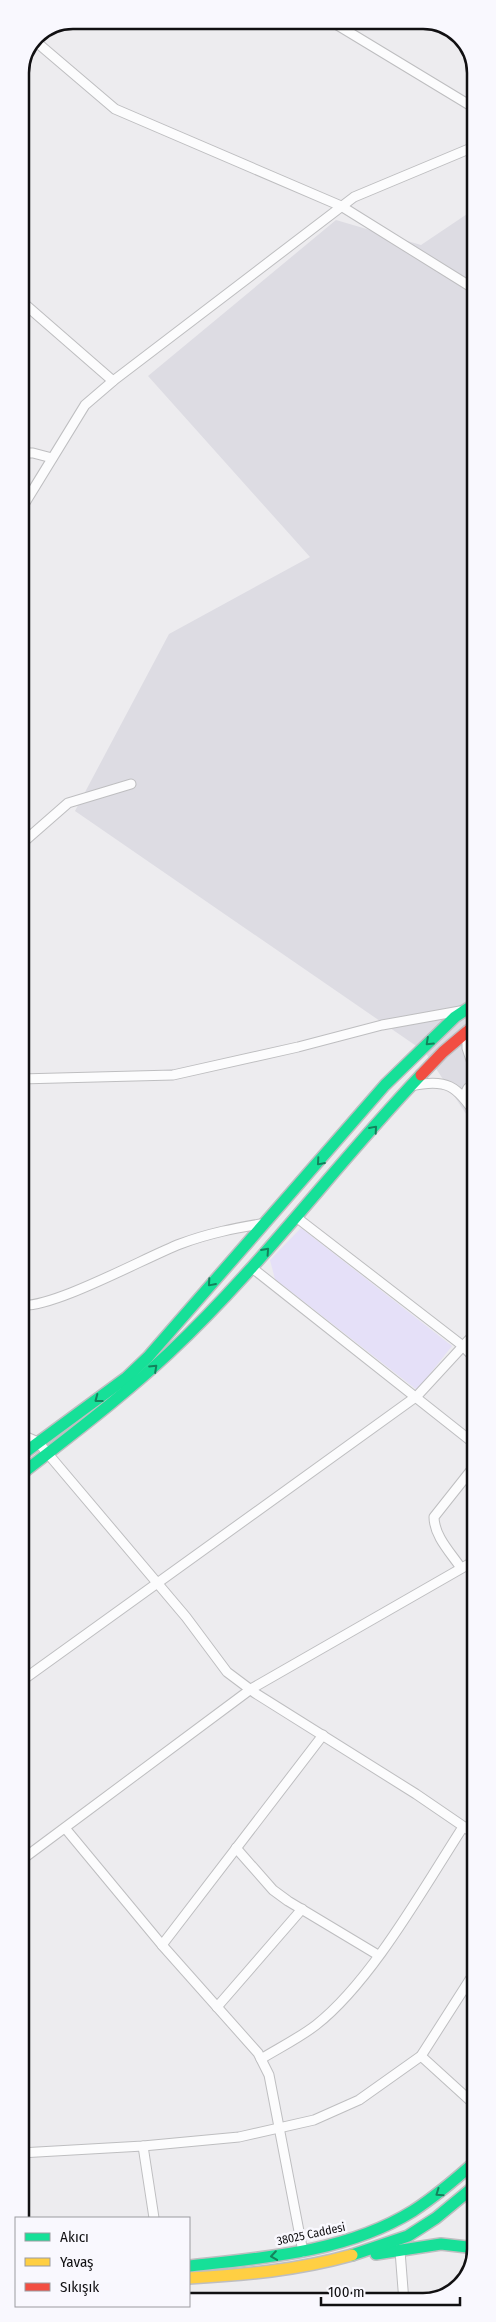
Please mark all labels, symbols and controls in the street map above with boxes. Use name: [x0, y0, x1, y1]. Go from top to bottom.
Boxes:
one-way arrow: [426, 1036, 435, 1045]
one-way arrow: [368, 1125, 377, 1134]
one-way arrow: [316, 1157, 325, 1166]
one-way arrow: [260, 1247, 269, 1256]
one-way arrow: [208, 1278, 217, 1287]
one-way arrow: [148, 1365, 157, 1374]
one-way arrow: [95, 1393, 104, 1401]
one-way arrow: [436, 2187, 445, 2195]
legend: [15, 2217, 190, 2307]
street label: 38025 Caddesi: [275, 2220, 347, 2248]
text: Akıcı: [60, 2228, 89, 2246]
one-way arrow: [269, 2251, 278, 2261]
text: Yavaş: [60, 2253, 94, 2271]
scale bar: [321, 2274, 460, 2306]
text: Sıkışık: [60, 2278, 99, 2296]
text: 100 m: [328, 2283, 365, 2301]

